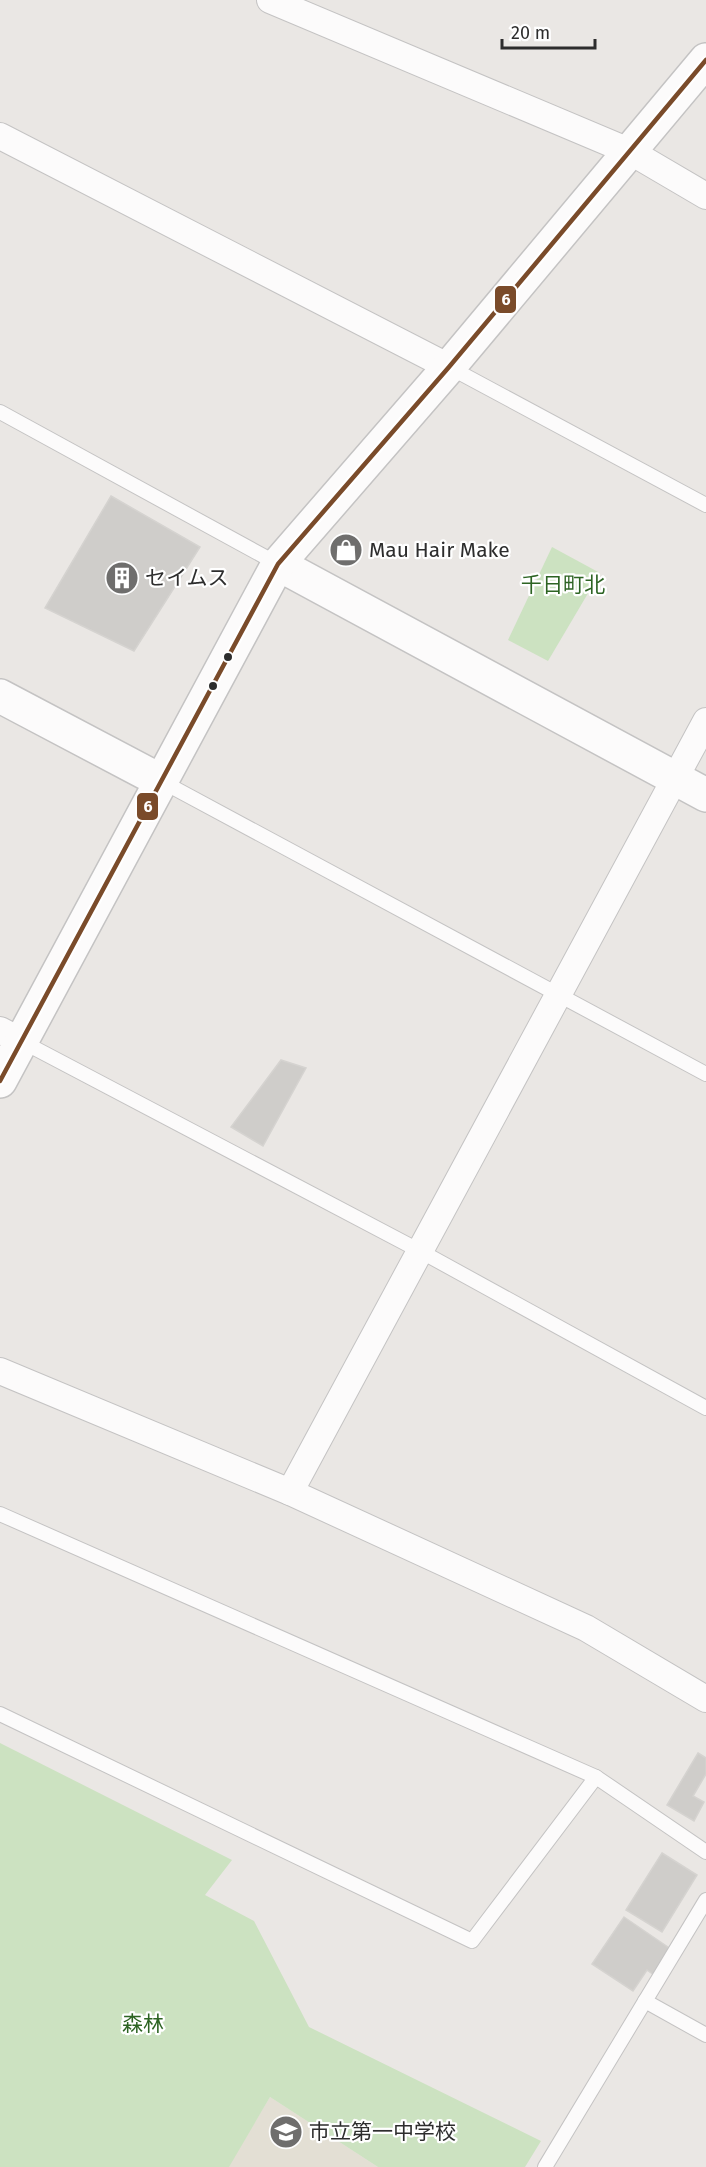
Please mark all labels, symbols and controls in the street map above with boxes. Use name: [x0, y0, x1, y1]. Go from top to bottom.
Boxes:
scale bar: [502, 12, 595, 50]
text: 20 m: [511, 22, 550, 44]
line badge: 6: [494, 285, 517, 314]
text: 6: [501, 290, 511, 309]
shop icon: Mau Hair Make: [328, 532, 364, 568]
place label: Mau Hair Make: [369, 537, 510, 563]
building icon: セイムス: [104, 560, 140, 596]
place label: セイムス: [145, 565, 229, 591]
park label: 千日町北: [521, 572, 605, 598]
unlabelled marker: [222, 651, 234, 663]
unlabelled marker: [207, 680, 219, 692]
line badge: 6: [136, 792, 159, 821]
text: 6: [143, 797, 153, 816]
park label: 森林: [122, 2011, 164, 2037]
school or university icon: 市立第一中学校: [268, 2114, 304, 2150]
place label: 市立第一中学校: [309, 2119, 456, 2145]

